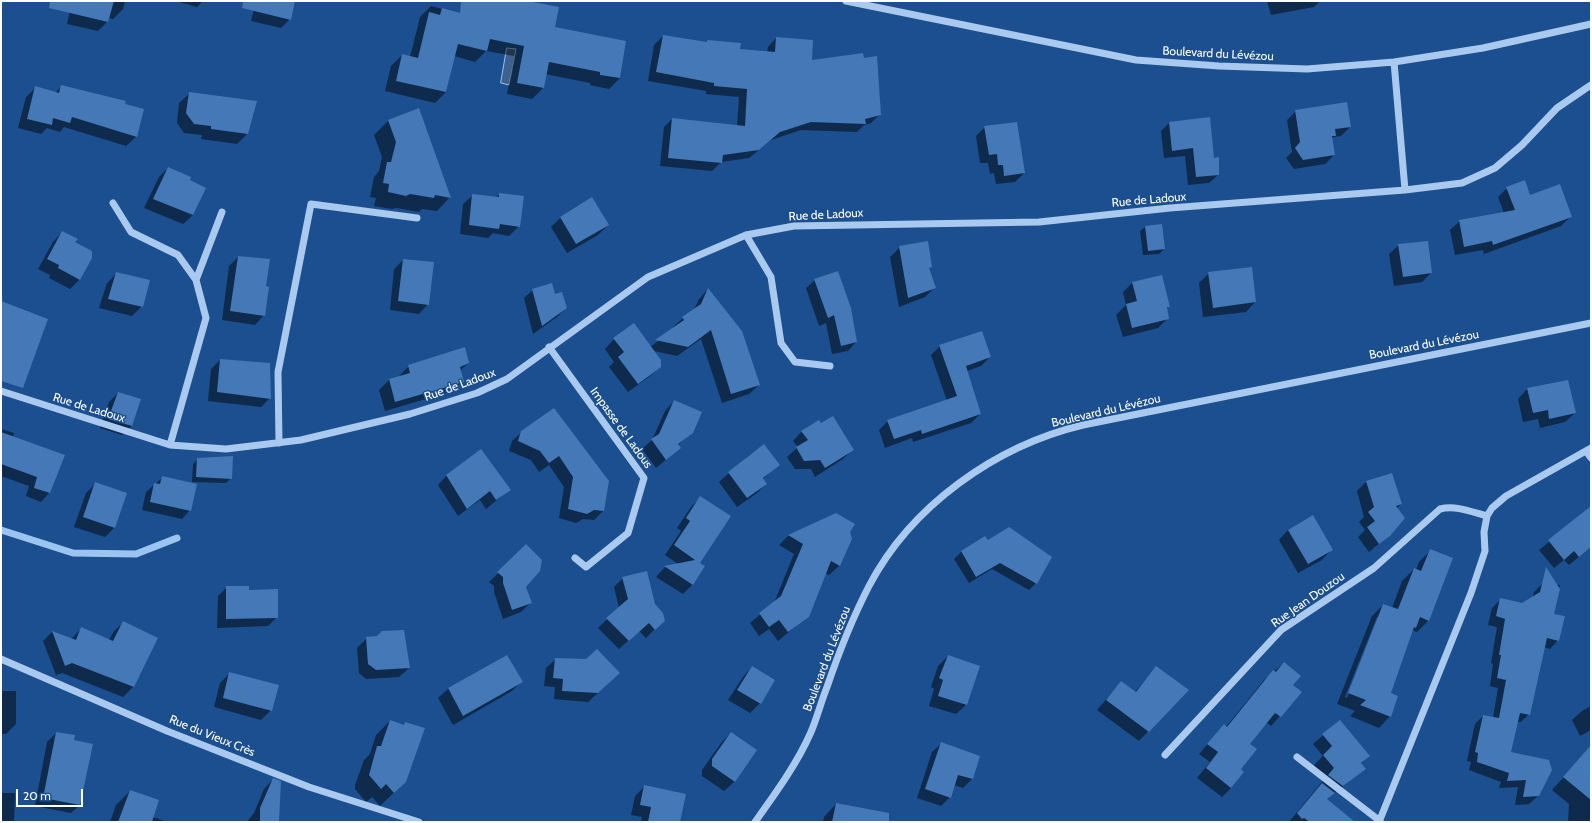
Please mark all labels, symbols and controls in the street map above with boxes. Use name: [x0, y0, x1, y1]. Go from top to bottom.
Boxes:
street label: Boulevard du Lévézou: [1162, 44, 1274, 64]
street label: Rue de Ladoux: [1111, 190, 1187, 210]
street label: Rue de Ladoux: [788, 206, 864, 224]
street label: Boulevard du Lévézou: [1368, 327, 1480, 363]
street label: Rue de Ladoux: [422, 365, 498, 405]
street label: Impasse de Ladous: [587, 385, 655, 471]
street label: Rue de Ladoux: [51, 390, 127, 426]
street label: Boulevard du Lévézou: [1050, 391, 1162, 431]
street label: Rue Jean Douzou: [1268, 569, 1348, 631]
street label: Boulevard du Lévézou: [800, 604, 854, 714]
street label: Rue du Vieux Crès: [167, 712, 257, 760]
scale bar: [18, 781, 85, 807]
text: 20 m: [23, 788, 51, 803]

